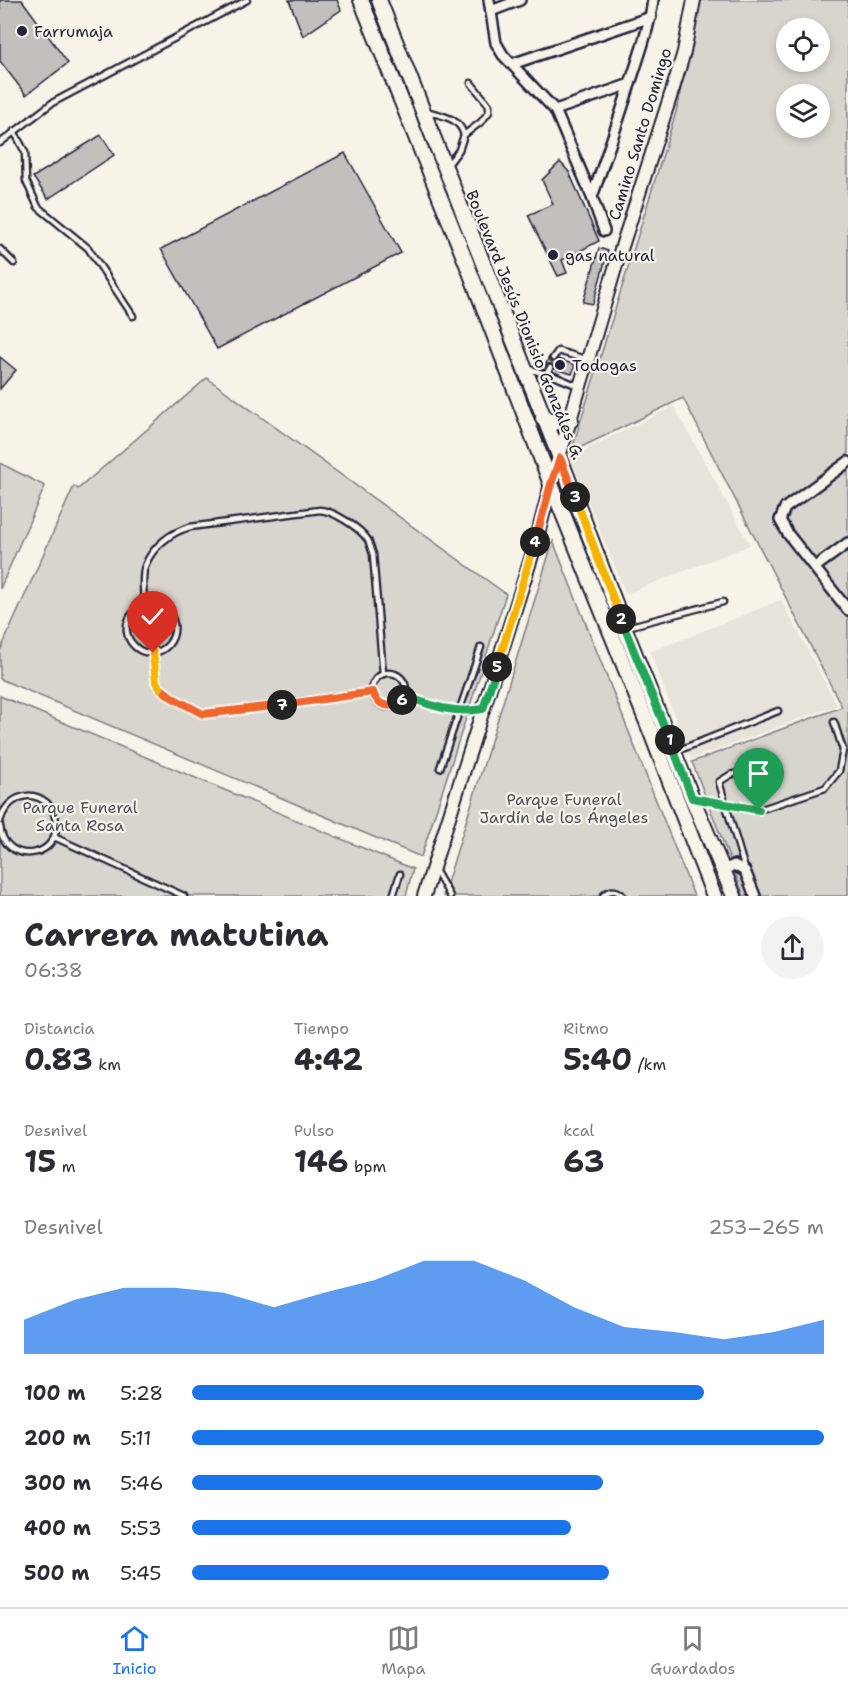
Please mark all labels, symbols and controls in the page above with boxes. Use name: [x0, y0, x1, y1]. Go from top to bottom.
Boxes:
map controls: [776, 18, 830, 138]
button: locate: [776, 18, 830, 72]
place label: Farrumaja: [34, 21, 113, 42]
marker: Farrumaja: [15, 24, 29, 38]
street label: Camino Santo Domingo: [604, 45, 676, 223]
button: layers: [776, 84, 830, 138]
street label: Boulevard Jesús Dionisio Gonzáles G.: [461, 187, 589, 463]
place label: gas natural: [565, 245, 655, 266]
marker: gas natural: [546, 248, 560, 262]
place label: Todogas: [572, 355, 637, 376]
marker: Todogas: [553, 358, 567, 372]
pin: 3: [560, 482, 590, 512]
text: 3: [569, 486, 581, 507]
pin: 4: [520, 527, 550, 557]
text: 4: [529, 531, 541, 552]
pin: [127, 591, 178, 653]
icon: check: [136, 600, 169, 633]
pin: 2: [606, 604, 636, 634]
text: 2: [615, 608, 627, 629]
pin: 5: [482, 652, 512, 682]
text: 5: [492, 656, 502, 677]
pin: 6: [387, 685, 417, 715]
text: 6: [396, 689, 408, 710]
pin: 7: [267, 690, 297, 720]
text: 7: [276, 694, 288, 715]
pin: 1: [655, 725, 685, 755]
text: 1: [666, 729, 674, 750]
pin: [733, 748, 784, 810]
icon: arrive: [742, 757, 775, 790]
park label: Parque Funeral Jardín de los Ángeles: [480, 789, 649, 828]
park label: Parque Funeral Santa Rosa: [22, 797, 138, 836]
text: Carrera matutina: [24, 912, 329, 957]
button: share: [761, 916, 824, 979]
text: 06:38: [24, 957, 83, 983]
text: Distancia: [24, 1018, 95, 1039]
text: Tiempo: [294, 1018, 349, 1039]
text: Ritmo: [563, 1018, 609, 1039]
text: 0.83: [24, 1039, 93, 1080]
text: 4:42: [294, 1039, 363, 1080]
text: 5:40: [563, 1039, 632, 1080]
text: km: [93, 1054, 121, 1075]
text: /km: [632, 1054, 666, 1075]
text: Desnivel: [24, 1120, 87, 1141]
text: Pulso: [294, 1120, 334, 1141]
text: kcal: [563, 1120, 594, 1141]
text: 15: [24, 1141, 56, 1182]
text: 146: [294, 1141, 349, 1182]
text: 63: [563, 1141, 604, 1182]
text: m: [56, 1156, 76, 1177]
text: bpm: [349, 1156, 386, 1177]
text: Desnivel: [24, 1214, 103, 1240]
text: 253–265 m: [709, 1214, 824, 1240]
text: 100 m: [24, 1380, 86, 1406]
text: 5:28: [120, 1380, 163, 1406]
text: 200 m: [24, 1425, 91, 1451]
text: 5:11: [120, 1425, 152, 1451]
text: 300 m: [24, 1470, 91, 1496]
text: 5:46: [120, 1470, 163, 1496]
text: 400 m: [24, 1515, 91, 1541]
text: 5:53: [120, 1515, 162, 1541]
text: 500 m: [24, 1560, 90, 1586]
text: 5:45: [120, 1560, 161, 1586]
tab: Inicio: [112, 1622, 156, 1679]
tab: Mapa: [381, 1622, 425, 1679]
tab: Guardados: [650, 1622, 736, 1679]

